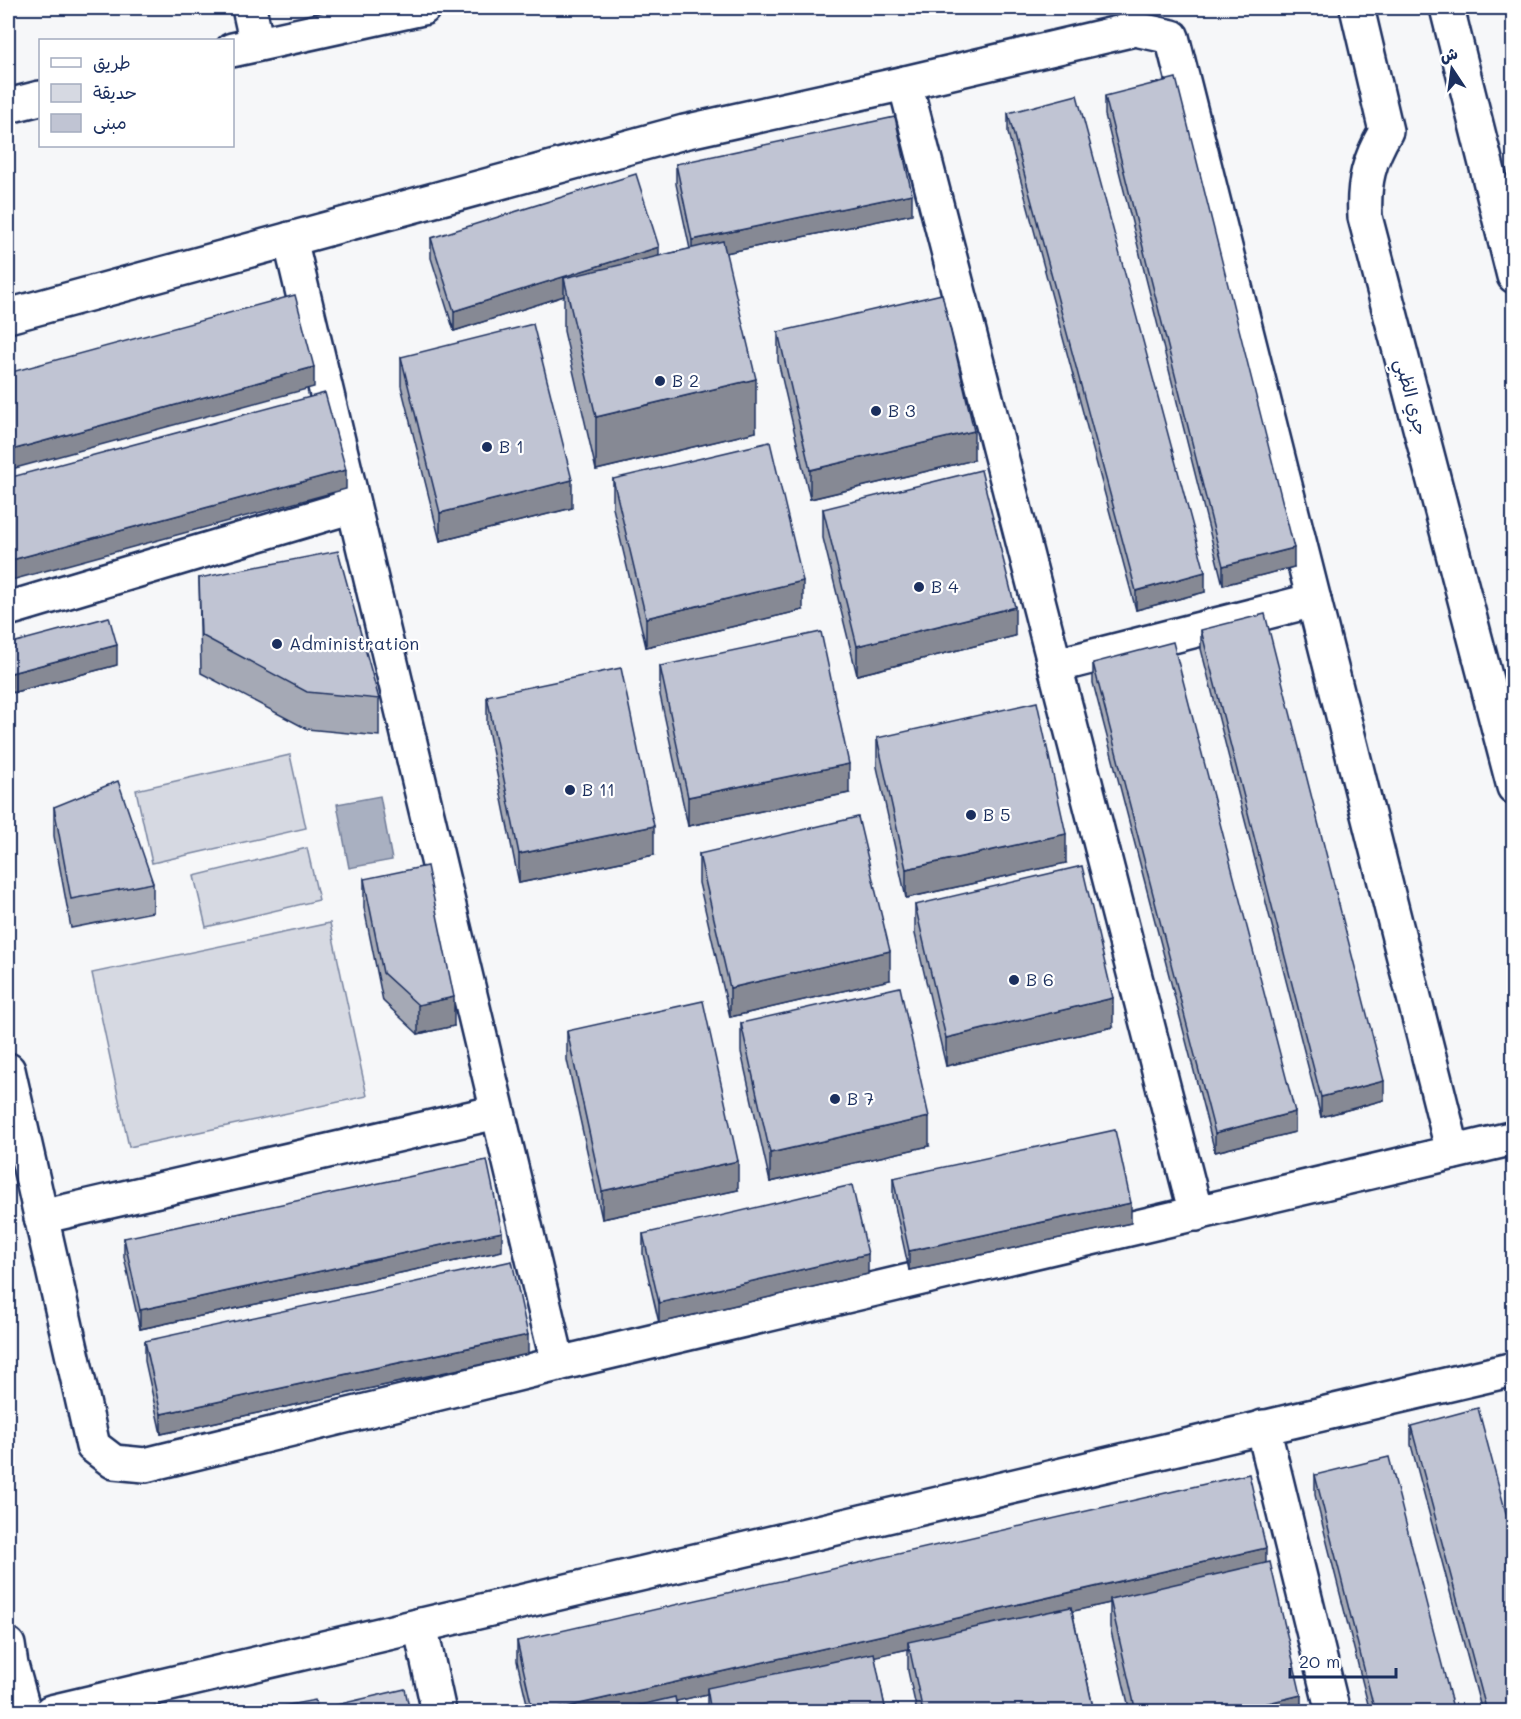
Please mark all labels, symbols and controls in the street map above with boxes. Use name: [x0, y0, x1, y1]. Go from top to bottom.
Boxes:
legend: [39, 39, 234, 147]
north arrow: [1422, 39, 1482, 99]
text: ش: [1438, 42, 1459, 66]
text: طريق: [93, 50, 131, 74]
text: حديقة: [93, 80, 137, 104]
text: مبنى: [93, 110, 127, 134]
street label: جري الظبي: [1385, 356, 1434, 439]
place label: B 2: [672, 368, 699, 392]
marker: B 2: [653, 374, 667, 388]
place label: B 3: [888, 398, 916, 422]
marker: B 3: [869, 404, 883, 418]
place label: B 1: [499, 434, 524, 458]
marker: B 1: [480, 440, 494, 454]
place label: B 4: [931, 574, 959, 598]
marker: B 4: [912, 580, 926, 594]
place label: Administration: [289, 631, 419, 655]
marker: Administration: [270, 637, 284, 651]
place label: B 11: [582, 777, 615, 801]
marker: B 11: [563, 783, 577, 797]
place label: B 5: [983, 802, 1010, 826]
marker: B 5: [964, 808, 978, 822]
place label: B 6: [1026, 967, 1054, 991]
marker: B 6: [1007, 973, 1021, 987]
place label: B 7: [847, 1086, 874, 1110]
marker: B 7: [828, 1092, 842, 1106]
scale bar: [1290, 1641, 1396, 1679]
text: 20 m: [1299, 1649, 1340, 1673]

